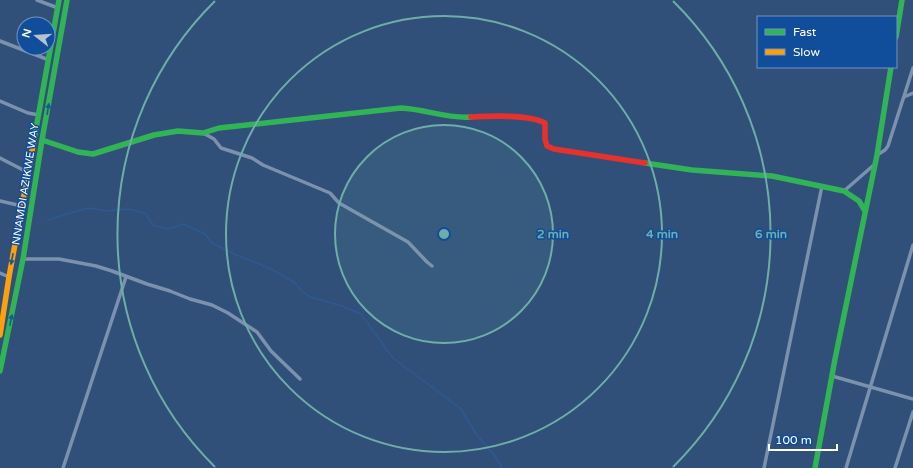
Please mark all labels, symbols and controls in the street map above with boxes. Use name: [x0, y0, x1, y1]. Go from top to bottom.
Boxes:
north arrow: [16, 16, 56, 56]
legend: [757, 16, 897, 68]
text: Fast: [793, 25, 817, 39]
text: N: [19, 27, 34, 39]
text: Slow: [793, 45, 820, 59]
one-way arrow: [45, 103, 51, 115]
street label: NNAMDI AZIKWE WAY: [9, 122, 42, 246]
centre of rings: [437, 227, 451, 241]
text: 2 min: [537, 227, 569, 241]
text: 4 min: [646, 227, 678, 241]
text: 6 min: [755, 227, 787, 241]
one-way arrow: [9, 253, 15, 265]
one-way arrow: [8, 313, 14, 326]
scale bar: [769, 426, 837, 452]
text: 100 m: [775, 433, 812, 447]

